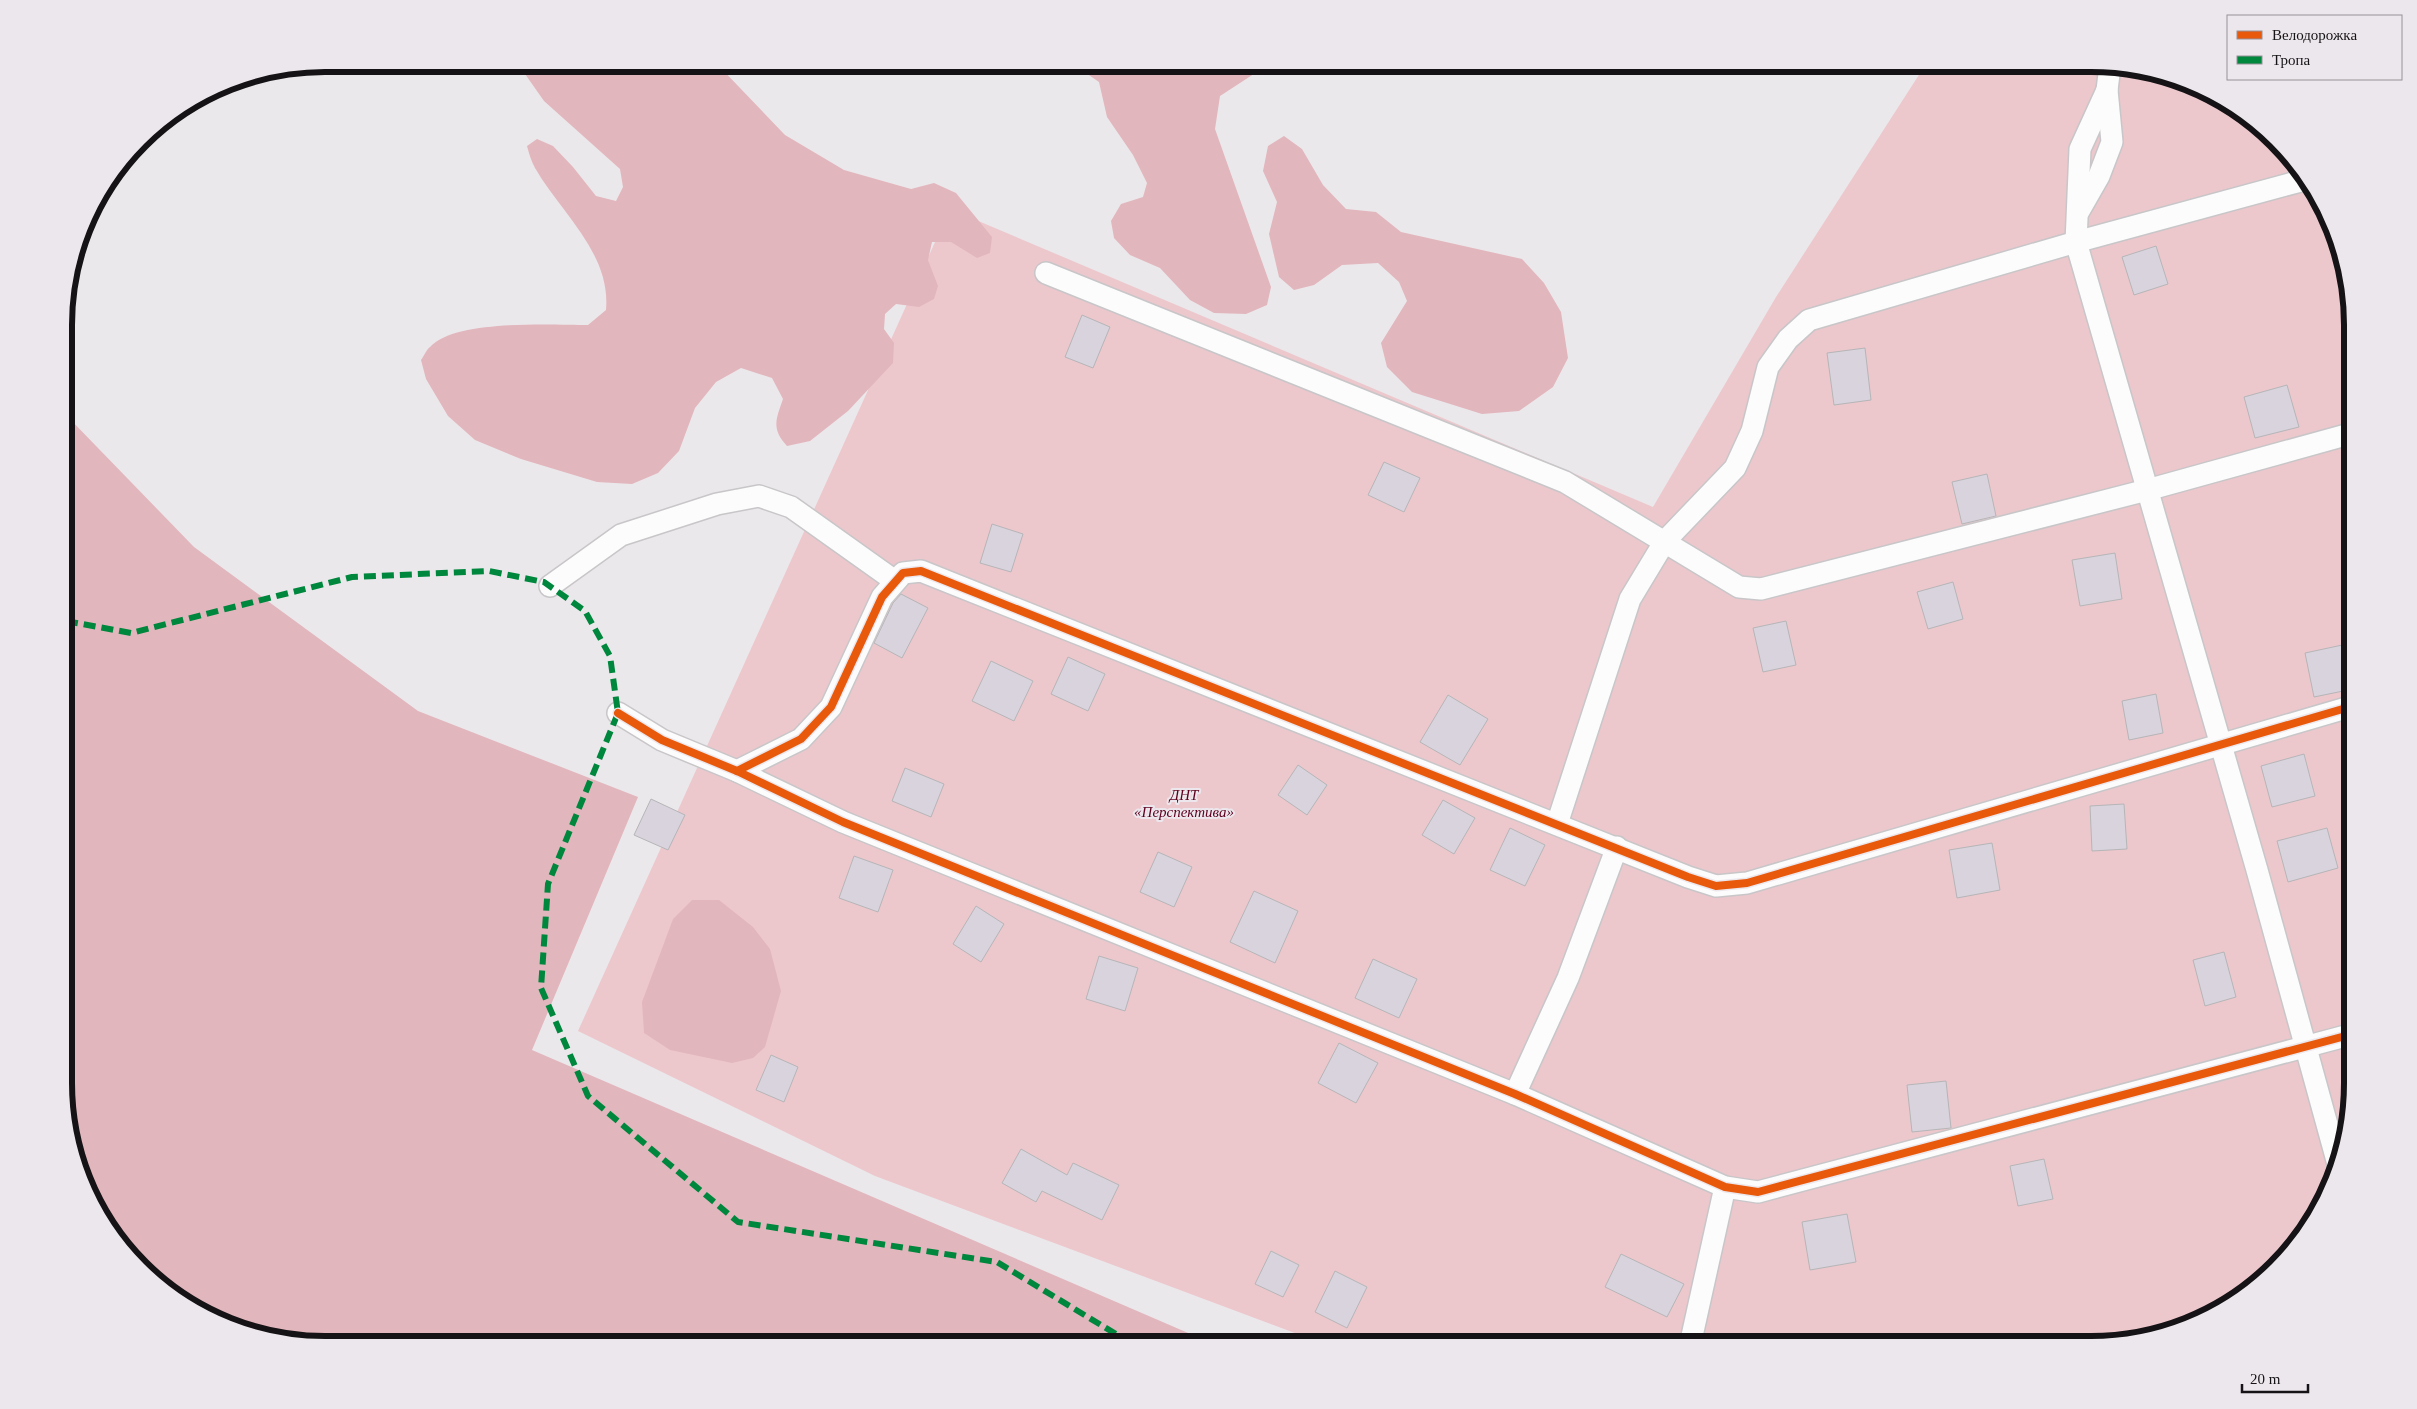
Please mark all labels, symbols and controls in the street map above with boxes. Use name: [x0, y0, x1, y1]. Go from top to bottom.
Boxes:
legend: [2227, 15, 2402, 80]
text: Велодорожка: [2272, 27, 2357, 43]
text: Тропа: [2272, 52, 2311, 68]
park label: ДНТ «Перспектива»: [1134, 787, 1234, 820]
scale bar: [2242, 1362, 2308, 1394]
text: 20 m: [2250, 1371, 2281, 1387]

